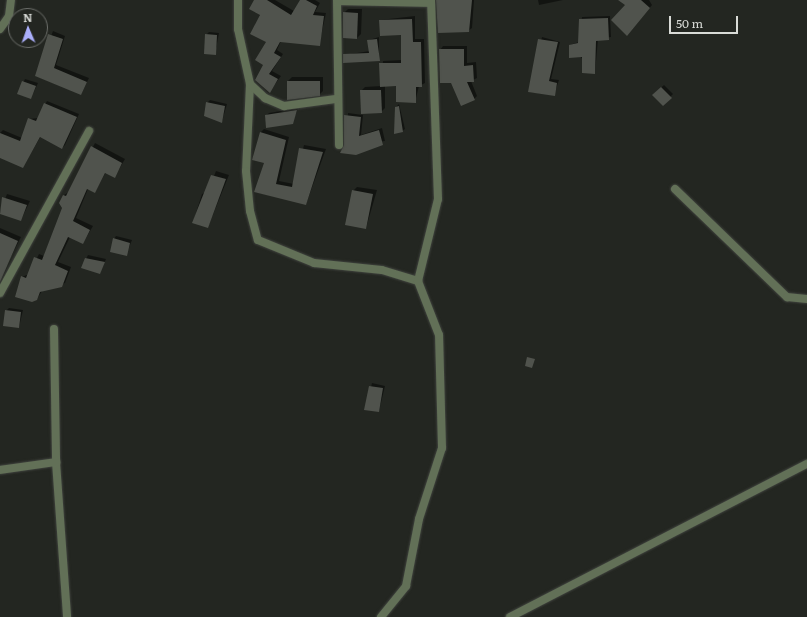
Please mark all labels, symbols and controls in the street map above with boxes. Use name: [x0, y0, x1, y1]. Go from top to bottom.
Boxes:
north arrow: [8, 8, 48, 48]
scale bar: [671, 8, 740, 34]
text: N: [23, 9, 33, 25]
text: 50 m: [676, 14, 703, 32]

